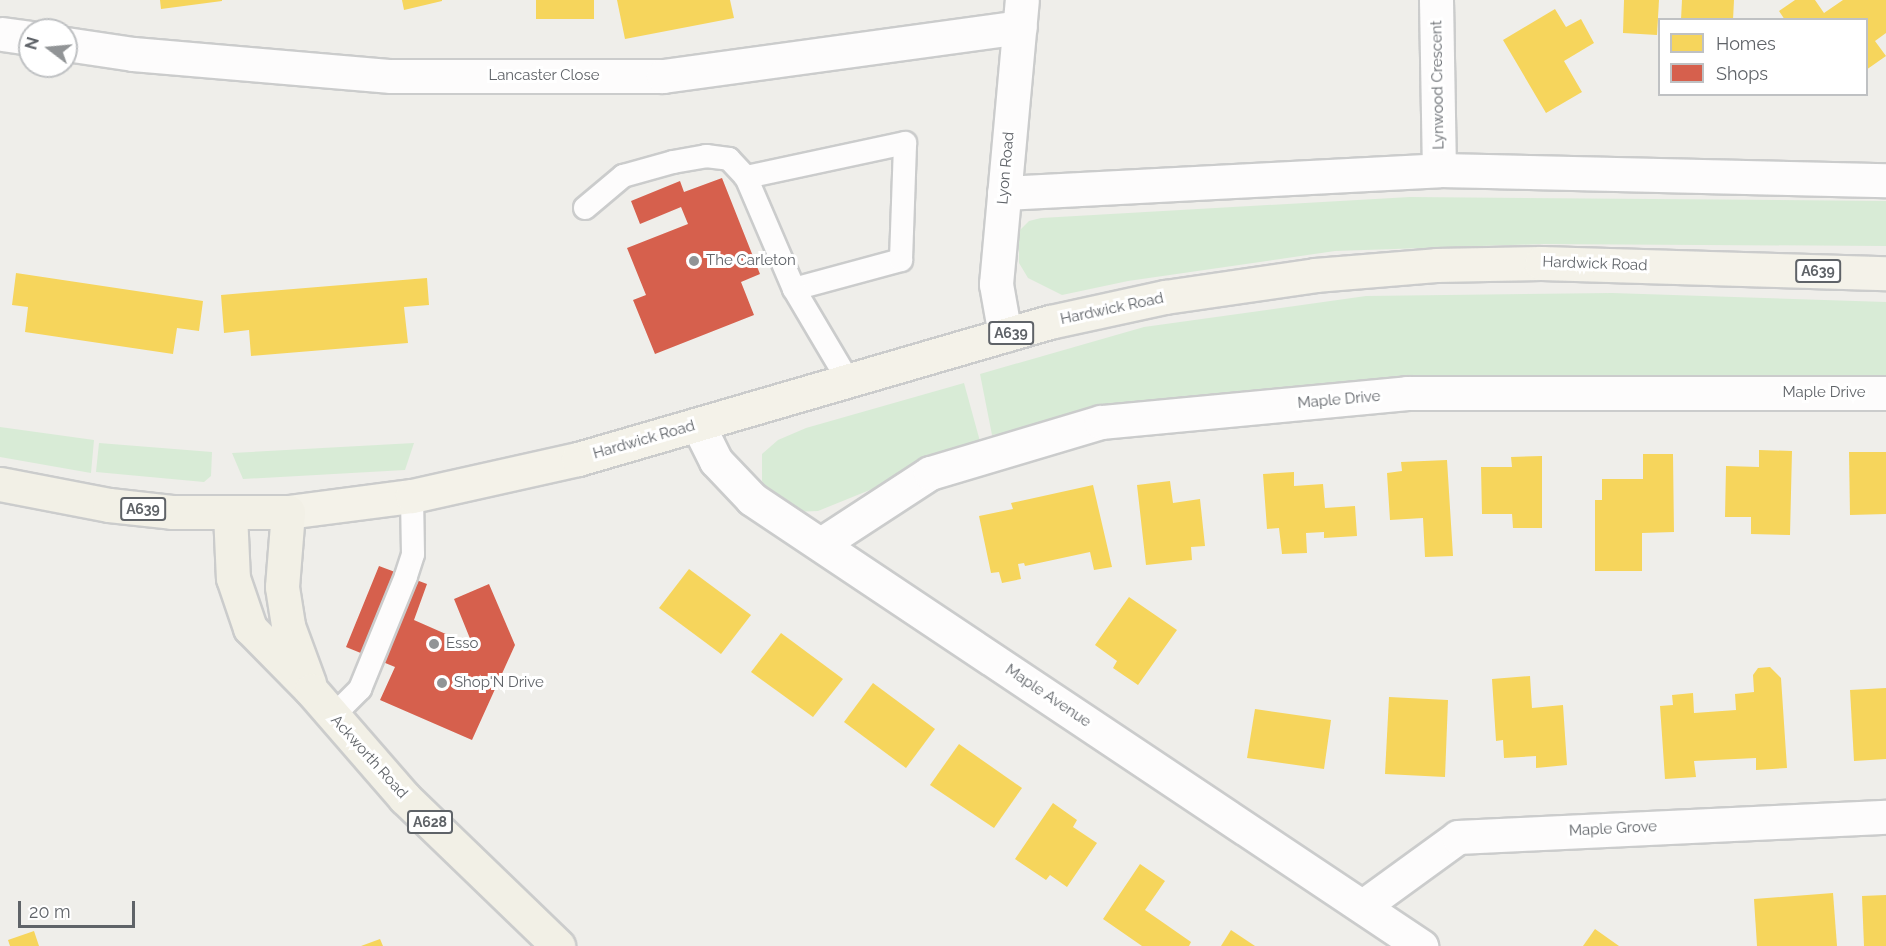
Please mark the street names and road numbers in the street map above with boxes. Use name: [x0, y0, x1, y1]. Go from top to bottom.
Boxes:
street label: Lynwood Crescent: [1428, 20, 1448, 150]
street label: Lancaster Close: [488, 67, 600, 85]
street label: Lyon Road: [994, 131, 1018, 205]
street label: Hardwick Road: [1542, 253, 1648, 275]
road number: A639: [1794, 260, 1842, 282]
street label: Hardwick Road: [1059, 289, 1165, 329]
road number: A639: [987, 322, 1035, 344]
street label: Maple Drive: [1782, 384, 1866, 402]
street label: Maple Drive: [1297, 387, 1381, 413]
street label: Hardwick Road: [591, 417, 697, 463]
road number: A639: [119, 498, 167, 520]
street label: Maple Avenue: [1002, 661, 1094, 731]
street label: Ackworth Road: [327, 712, 411, 802]
road number: A628: [406, 811, 454, 833]
street label: Maple Grove: [1569, 818, 1657, 840]

